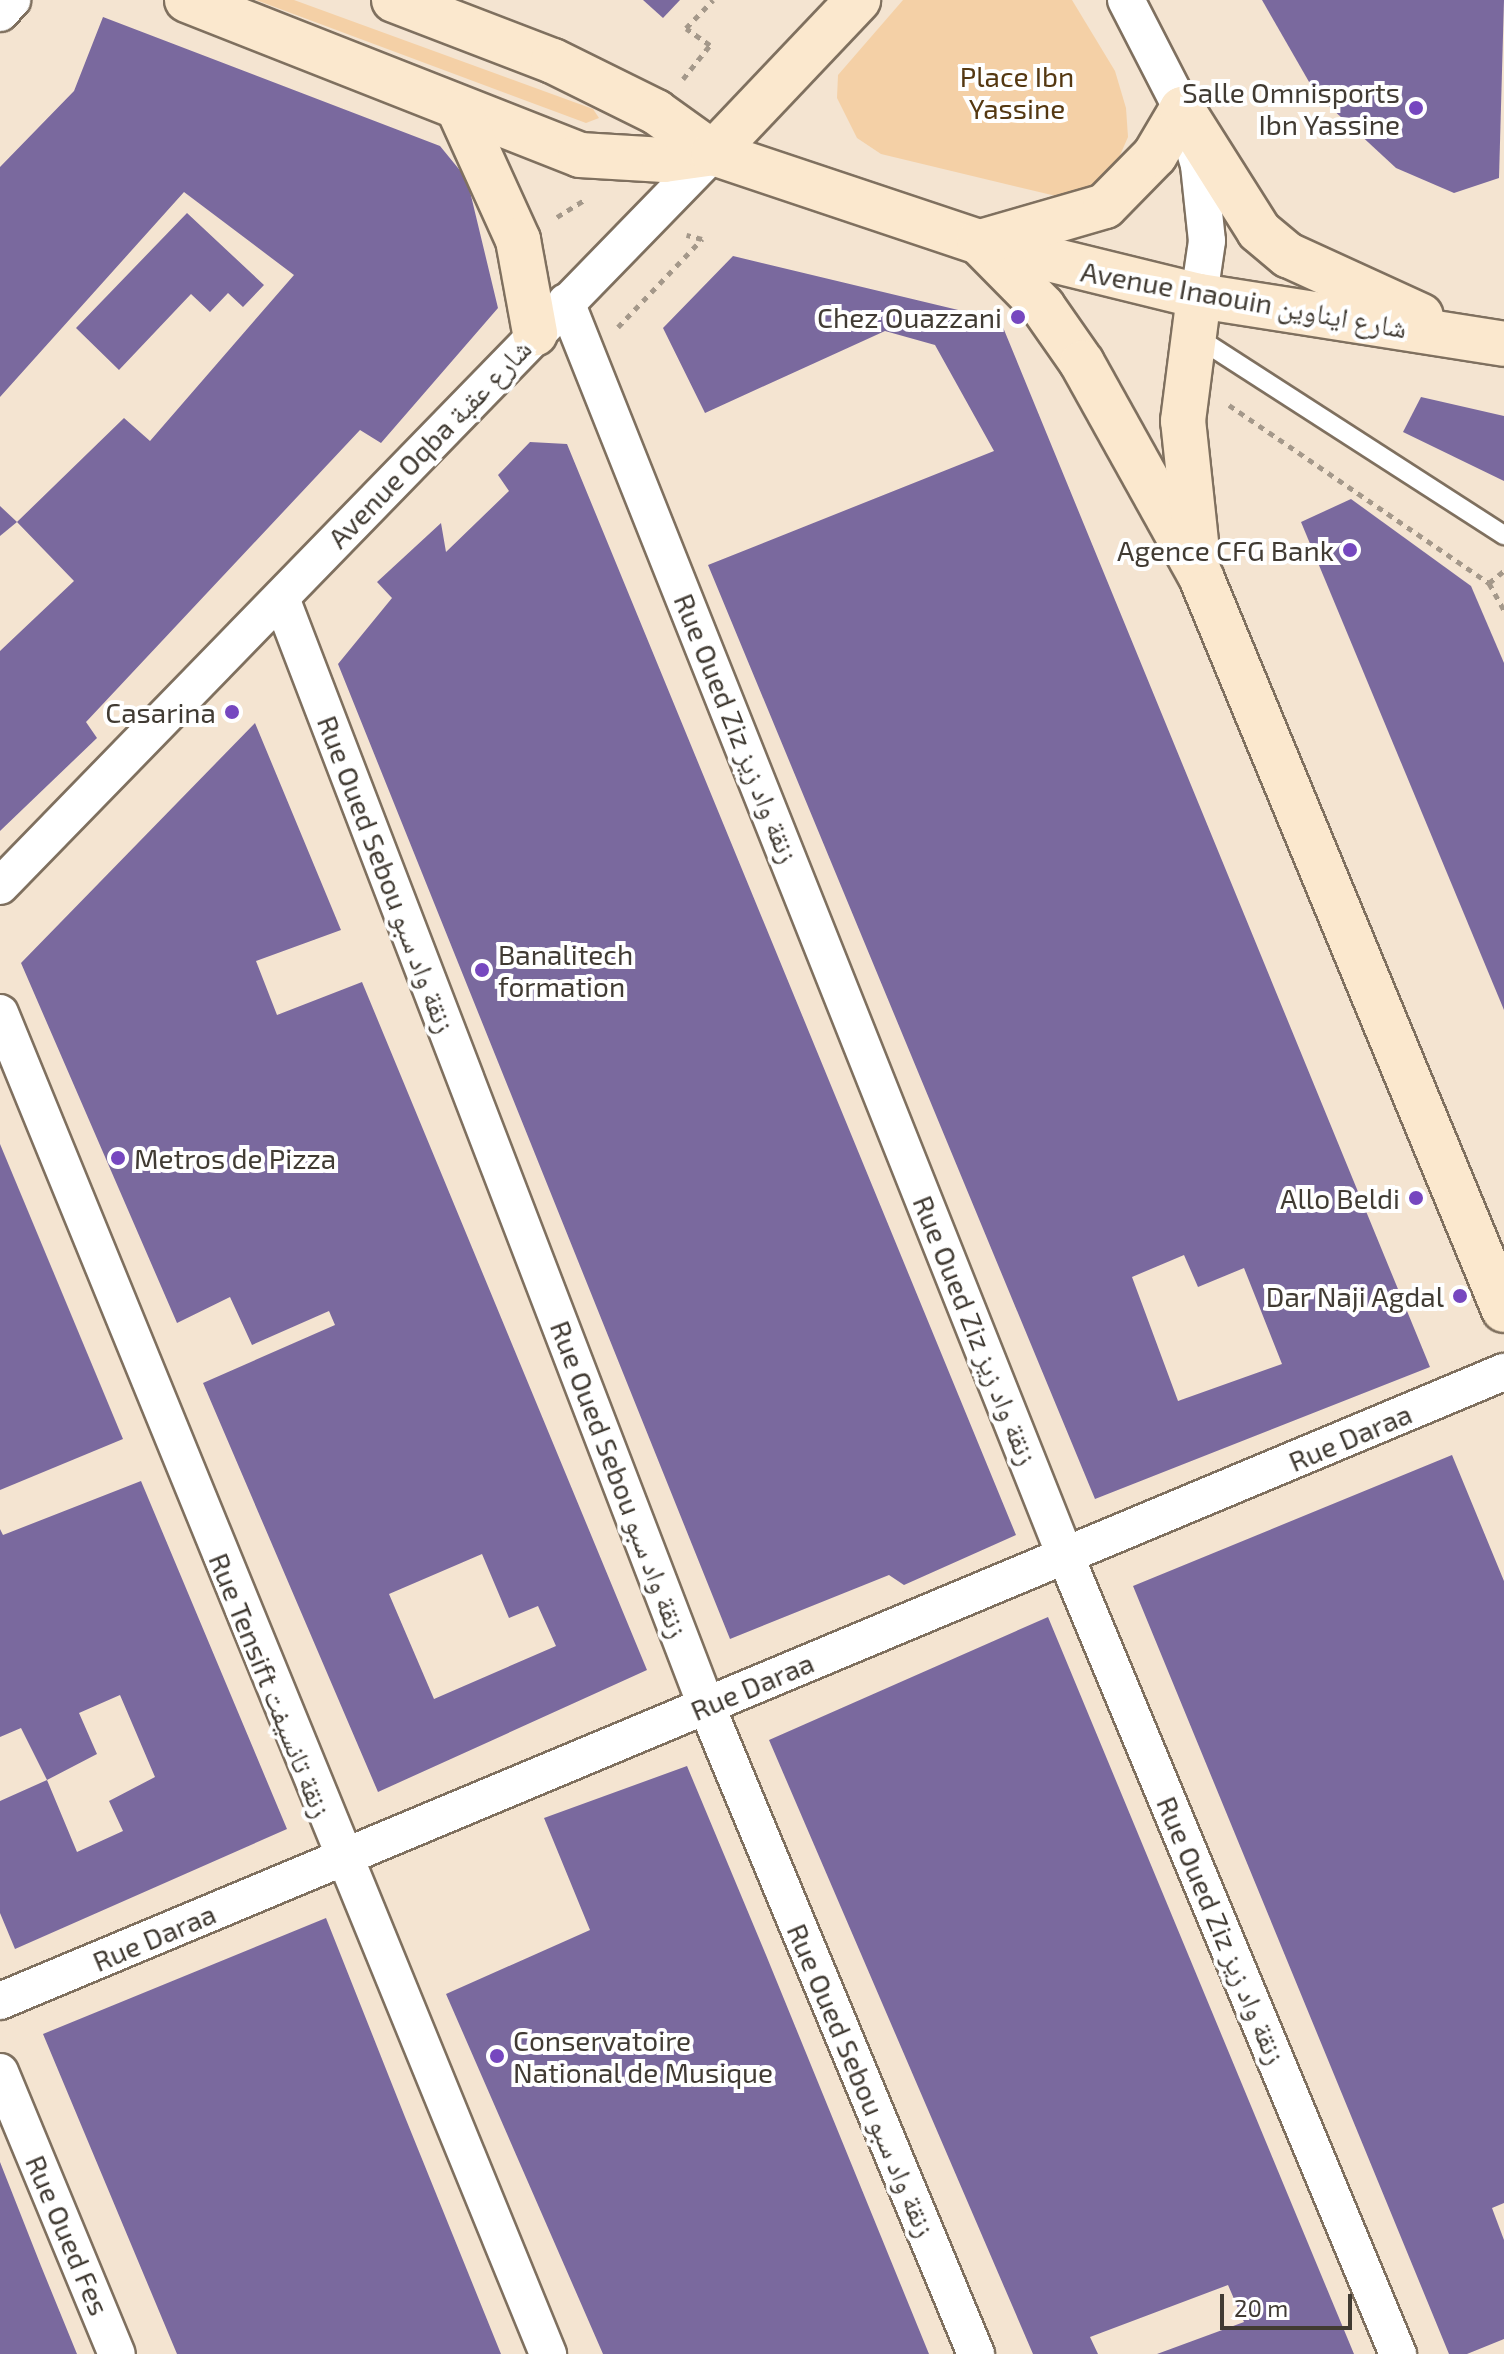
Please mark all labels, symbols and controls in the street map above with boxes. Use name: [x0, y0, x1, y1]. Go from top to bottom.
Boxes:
park label: Place Ibn Yassine: [960, 59, 1074, 125]
place label: Salle Omnisports Ibn Yassine: [1182, 75, 1400, 141]
marker: Salle Omnisports Ibn Yassine: [1407, 99, 1425, 117]
street label: Avenue Inaouin شارع ايناوين: [1078, 254, 1410, 344]
place label: Chez Ouazzani: [817, 300, 1002, 334]
marker: Chez Ouazzani: [1009, 308, 1027, 326]
street label: Avenue Oqba شارع عقبة: [320, 331, 538, 555]
place label: Agence CFG Bank: [1117, 533, 1334, 567]
marker: Agence CFG Bank: [1341, 541, 1359, 559]
street label: Rue Oued Ziz زنقة واد زيز: [668, 588, 806, 868]
place label: Casarina: [105, 695, 216, 729]
marker: Casarina: [223, 703, 241, 721]
street label: Rue Oued Sebou زنقة واد سبو: [311, 711, 463, 1037]
place label: Banalitech formation: [498, 937, 633, 1003]
marker: Banalitech formation: [473, 961, 491, 979]
place label: Metros de Pizza: [134, 1141, 336, 1175]
marker: Metros de Pizza: [109, 1149, 127, 1167]
place label: Allo Beldi: [1280, 1181, 1400, 1215]
marker: Allo Beldi: [1407, 1189, 1425, 1207]
street label: Rue Oued Ziz زنقة واد زيز: [907, 1190, 1045, 1470]
place label: Dar Naji Agdal: [1265, 1279, 1444, 1313]
marker: Dar Naji Agdal: [1451, 1287, 1469, 1305]
street label: Rue Oued Sebou زنقة واد سبو: [544, 1316, 696, 1642]
street label: Rue Daraa: [1283, 1396, 1417, 1478]
street label: Rue Tensift زنقة تانسيفت: [202, 1548, 340, 1822]
street label: Rue Daraa: [685, 1645, 819, 1727]
street label: Rue Oued Ziz زنقة واد زيز: [1150, 1791, 1294, 2069]
street label: Rue Daraa: [87, 1896, 221, 1978]
street label: Rue Oued Sebou زنقة واد سبو: [781, 1918, 943, 2242]
place label: Conservatoire National de Musique: [513, 2023, 774, 2089]
marker: Conservatoire National de Musique: [488, 2047, 506, 2065]
street label: Rue Oued Fes: [19, 2150, 117, 2320]
scale bar: [1224, 2278, 1356, 2328]
text: 20 m: [1234, 2293, 1288, 2322]

